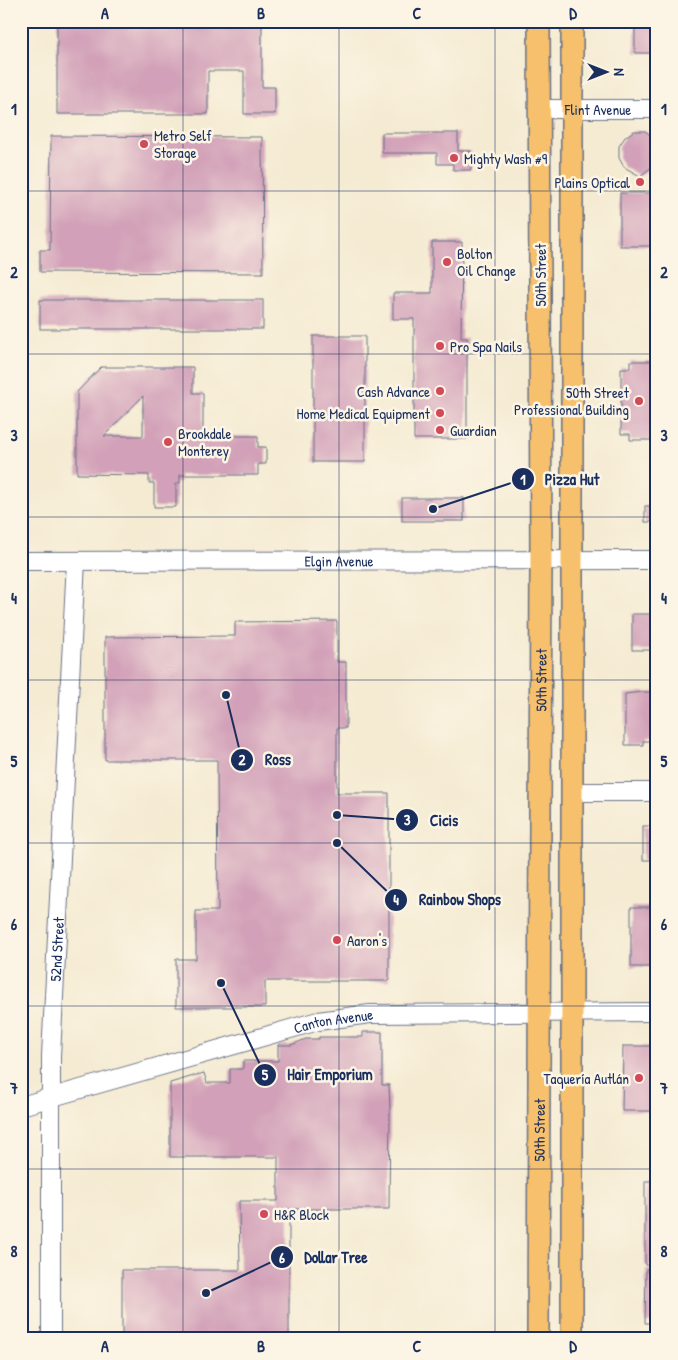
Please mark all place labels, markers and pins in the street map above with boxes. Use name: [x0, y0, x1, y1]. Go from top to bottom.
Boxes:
place label: Metro Self Storage: [154, 125, 212, 163]
marker: Metro Self Storage: [138, 138, 150, 150]
place label: Mighty Wash #9: [464, 148, 548, 169]
marker: Mighty Wash #9: [448, 152, 460, 164]
place label: Plains Optical: [555, 172, 630, 193]
marker: Plains Optical: [634, 176, 646, 188]
place label: Bolton Oil Change: [457, 243, 516, 281]
marker: Bolton Oil Change: [441, 256, 453, 268]
place label: Pro Spa Nails: [450, 336, 522, 357]
marker: Pro Spa Nails: [434, 340, 446, 352]
place label: Cash Advance: [357, 381, 430, 402]
place label: 50th Street Professional Building: [514, 382, 630, 420]
marker: Cash Advance: [434, 385, 446, 397]
marker: 50th Street Professional Building: [633, 395, 645, 407]
place label: Home Medical Equipment: [297, 403, 431, 424]
marker: Home Medical Equipment: [434, 407, 446, 419]
place label: Guardian: [450, 420, 497, 441]
place label: Brookdale Monterey: [178, 423, 231, 461]
marker: Guardian: [434, 424, 446, 436]
marker: Brookdale Monterey: [162, 436, 174, 448]
callout: Pizza Hut: [510, 464, 609, 495]
callout: Ross: [230, 744, 301, 775]
callout: Cicis: [395, 804, 468, 835]
callout: Rainbow Shops: [384, 884, 511, 915]
place label: Aaron's: [347, 930, 387, 951]
marker: Aaron's: [331, 934, 343, 946]
callout: Hair Emporium: [252, 1059, 383, 1090]
place label: Taquería Autlán: [544, 1068, 629, 1089]
marker: Taquería Autlán: [633, 1072, 645, 1084]
place label: H&R Block: [274, 1204, 329, 1225]
marker: H&R Block: [258, 1208, 270, 1220]
callout: Dollar Tree: [269, 1242, 377, 1273]

